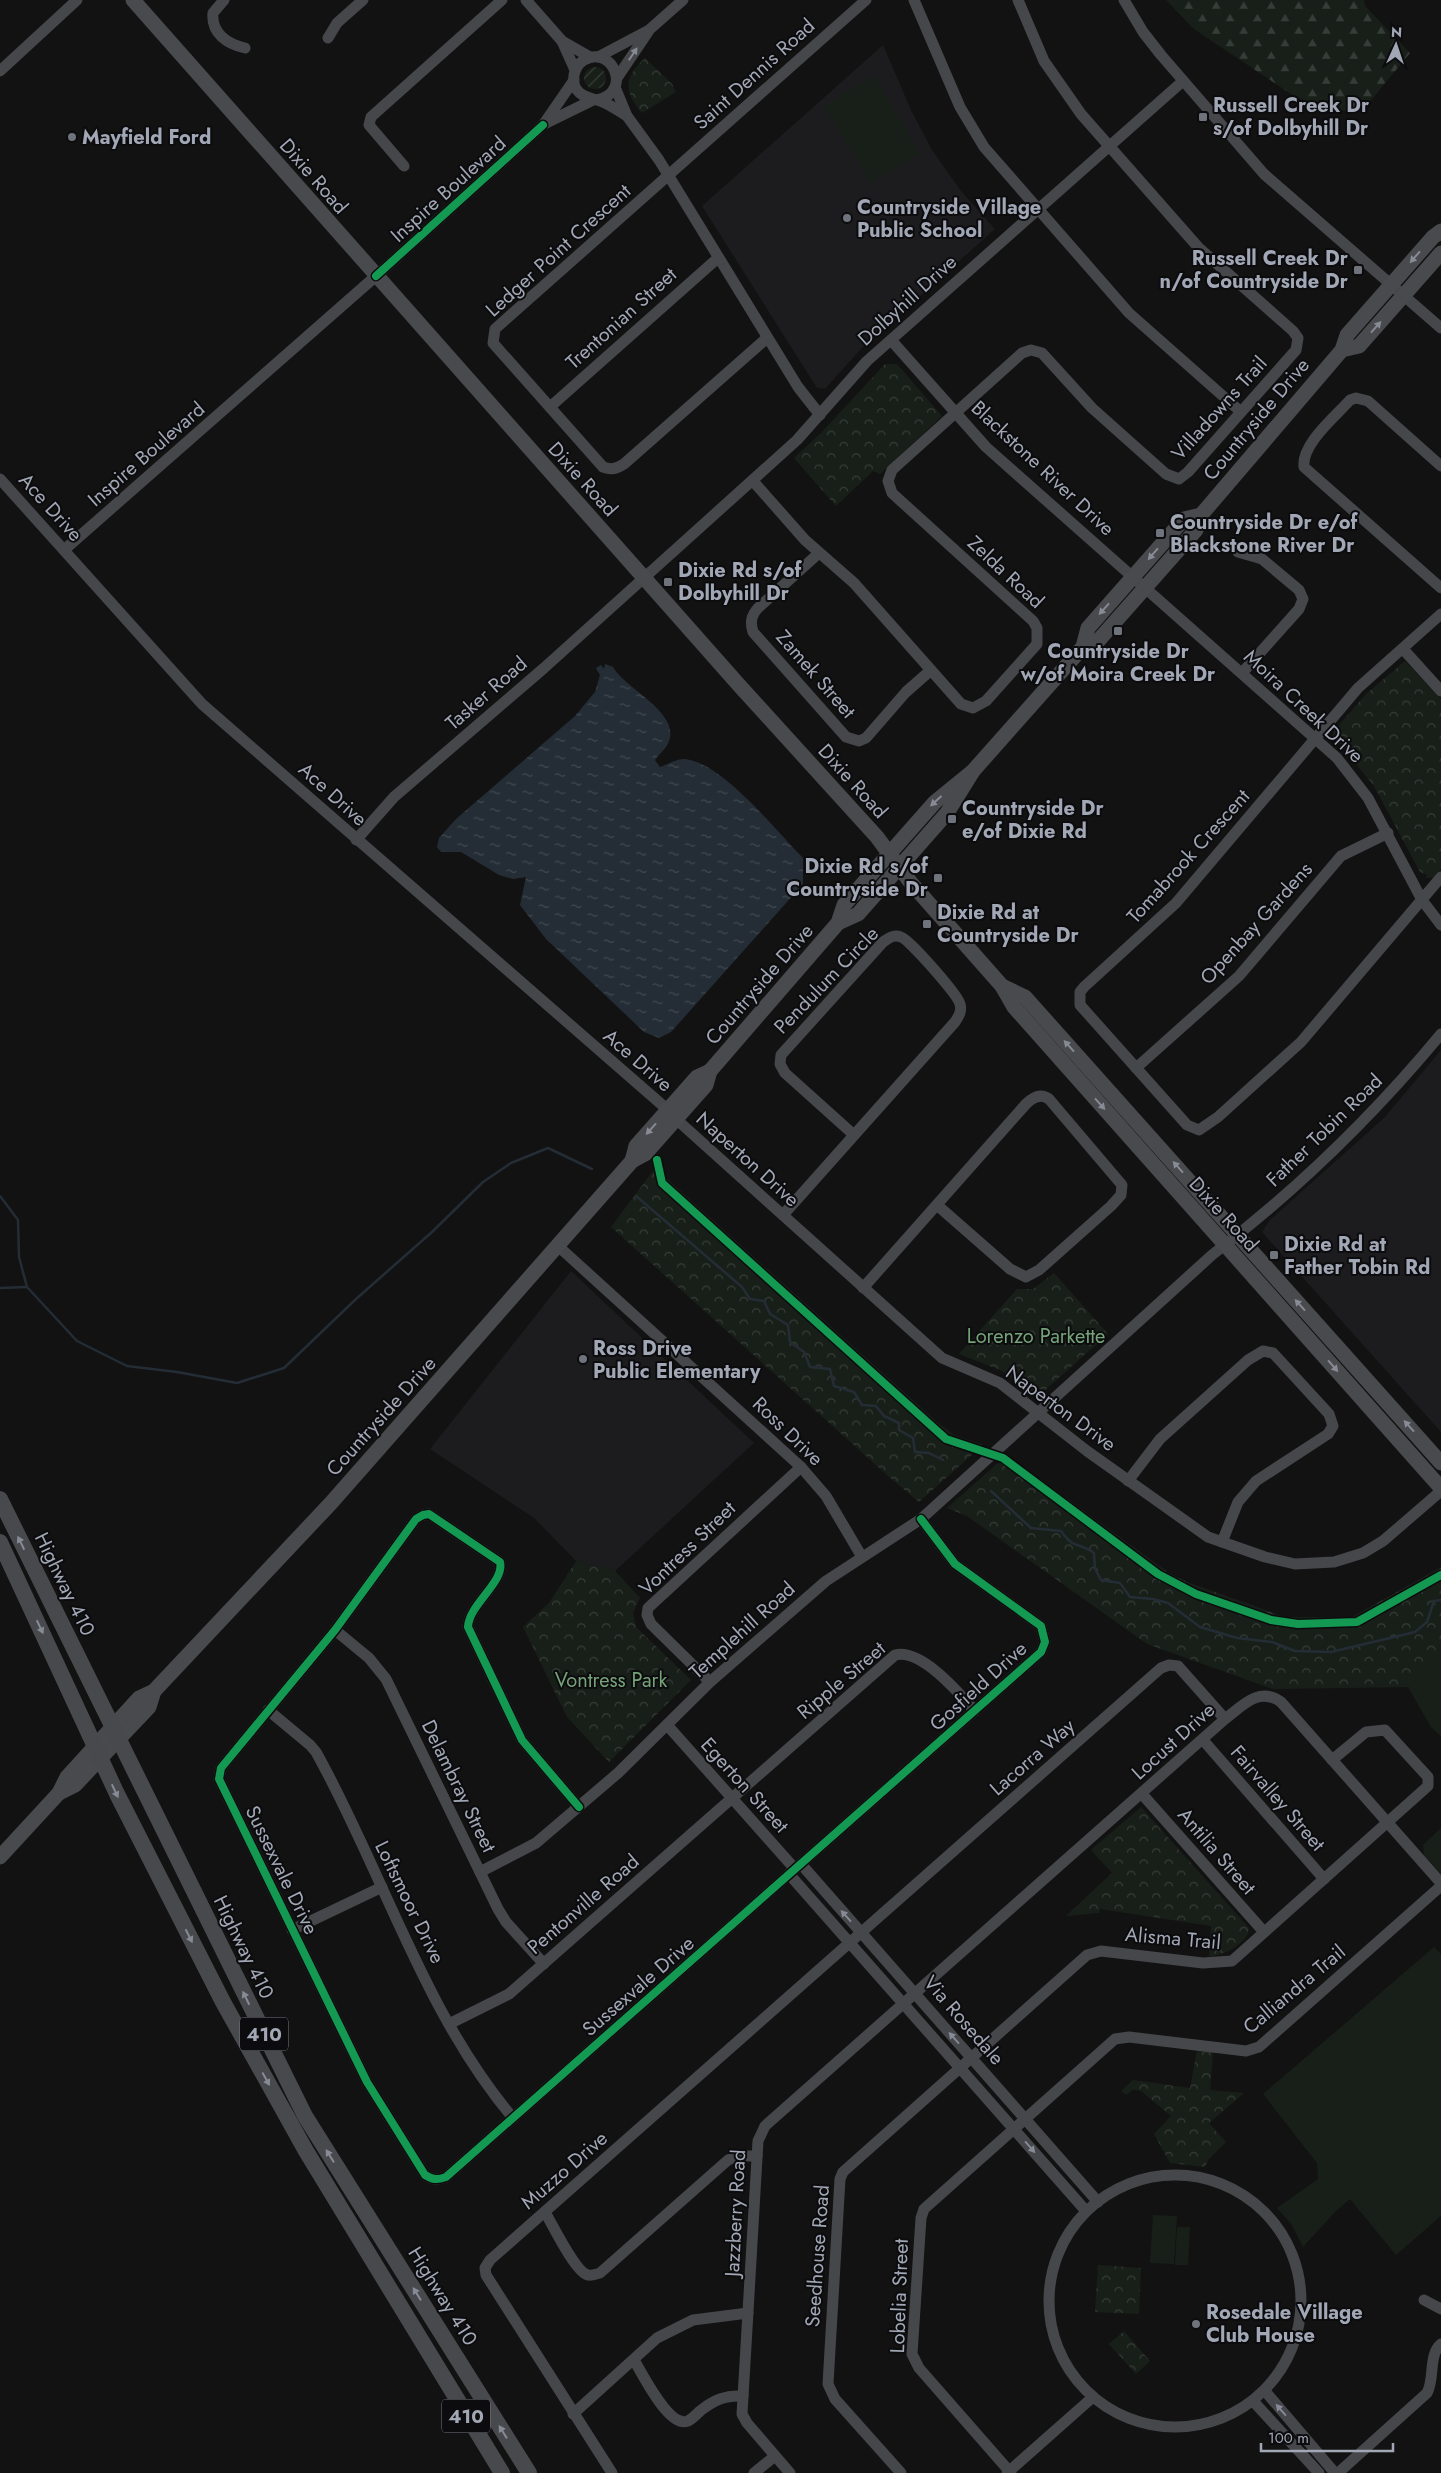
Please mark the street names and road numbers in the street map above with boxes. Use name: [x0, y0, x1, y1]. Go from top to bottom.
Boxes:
street label: Saint Dennis Road: [687, 12, 821, 137]
street label: Inspire Boulevard: [384, 129, 513, 249]
street label: Dixie Road: [273, 132, 355, 220]
street label: Ledger Point Crescent: [479, 177, 638, 324]
street label: Dolbyhill Drive: [851, 248, 963, 353]
street label: Trentonian Street: [559, 261, 683, 376]
street label: Villadowns Trail: [1165, 350, 1274, 467]
street label: Countryside Drive: [1196, 352, 1316, 487]
street label: Blackstone River Drive: [964, 394, 1121, 543]
street label: Inspire Boulevard: [81, 395, 211, 513]
street label: Dixie Road: [541, 436, 624, 523]
street label: Ace Drive: [12, 467, 89, 548]
street label: Zelda Road: [961, 529, 1050, 615]
street label: Zamek Street: [769, 624, 862, 725]
street label: Moira Creek Drive: [1237, 643, 1370, 770]
street label: Tasker Road: [439, 650, 533, 737]
street label: Dixie Road: [811, 738, 894, 825]
street label: Ace Drive: [292, 756, 373, 833]
street label: Tomabrook Crescent: [1120, 783, 1257, 930]
street label: Openbay Gardens: [1193, 856, 1319, 991]
street label: Countryside Drive: [699, 917, 820, 1051]
street label: Pendulum Circle: [767, 920, 885, 1041]
street label: Ace Drive: [597, 1022, 679, 1099]
street label: Father Tobin Road: [1260, 1067, 1389, 1194]
street label: Naperton Drive: [690, 1105, 806, 1214]
street label: Dixie Road: [1182, 1171, 1265, 1258]
street label: Countryside Drive: [320, 1350, 443, 1483]
street label: Naperton Drive: [999, 1358, 1122, 1458]
street label: Ross Drive: [746, 1390, 830, 1473]
street label: Vontress Street: [632, 1495, 742, 1602]
street label: Highway 410: [27, 1528, 102, 1641]
street label: Templehill Road: [683, 1575, 802, 1686]
street label: Ripple Street: [791, 1634, 892, 1726]
street label: Gosfield Drive: [923, 1635, 1033, 1738]
street label: Locust Drive: [1125, 1696, 1221, 1787]
street label: Lacorra Way: [983, 1712, 1081, 1803]
street label: Delambray Street: [414, 1715, 503, 1857]
street label: Egerton Street: [694, 1731, 796, 1840]
street label: Fairvalley Street: [1223, 1739, 1332, 1858]
street label: Sussexvale Drive: [238, 1801, 325, 1940]
street label: Antilia Street: [1171, 1801, 1263, 1901]
street label: Loftsmoor Drive: [367, 1836, 452, 1968]
street label: Pentonville Road: [521, 1848, 646, 1961]
street label: Highway 410: [206, 1891, 281, 2004]
street label: Alisma Trail: [1124, 1920, 1222, 1957]
street label: Sussexvale Drive: [576, 1929, 701, 2043]
street label: Calliandra Trail: [1237, 1938, 1352, 2041]
street label: Via Rosedale: [916, 1969, 1011, 2072]
road number: 410: [240, 2018, 288, 2050]
street label: Muzzo Drive: [515, 2124, 614, 2216]
street label: Jazzberry Road: [718, 2149, 753, 2280]
street label: Seedhouse Road: [798, 2184, 837, 2328]
street label: Lobelia Street: [883, 2238, 916, 2354]
street label: Highway 410: [401, 2241, 485, 2351]
road number: 410: [442, 2400, 490, 2432]

